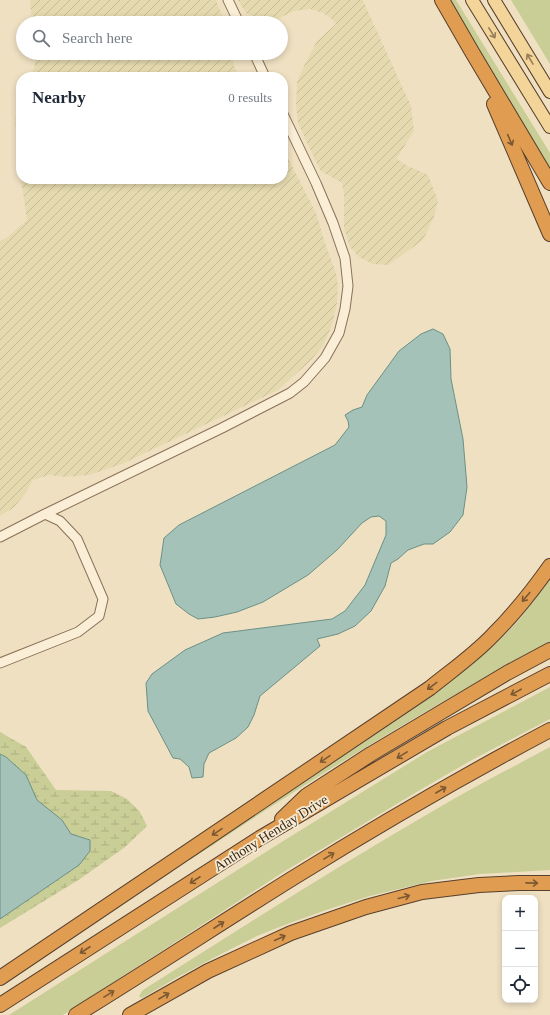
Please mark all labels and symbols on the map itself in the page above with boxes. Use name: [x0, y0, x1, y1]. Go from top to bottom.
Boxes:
one-way arrow: [489, 27, 497, 39]
one-way arrow: [525, 53, 533, 65]
one-way arrow: [506, 133, 514, 145]
one-way arrow: [522, 592, 531, 603]
one-way arrow: [427, 682, 438, 690]
one-way arrow: [510, 689, 522, 696]
one-way arrow: [396, 751, 408, 759]
one-way arrow: [319, 755, 330, 763]
one-way arrow: [435, 785, 447, 793]
street label: Anthony Henday Drive: [211, 792, 331, 874]
one-way arrow: [212, 828, 223, 836]
one-way arrow: [323, 851, 335, 859]
one-way arrow: [189, 877, 201, 885]
one-way arrow: [525, 879, 538, 887]
one-way arrow: [397, 893, 410, 900]
one-way arrow: [213, 921, 224, 929]
one-way arrow: [274, 934, 286, 941]
one-way arrow: [80, 946, 91, 955]
one-way arrow: [103, 990, 115, 998]
one-way arrow: [158, 991, 170, 999]

